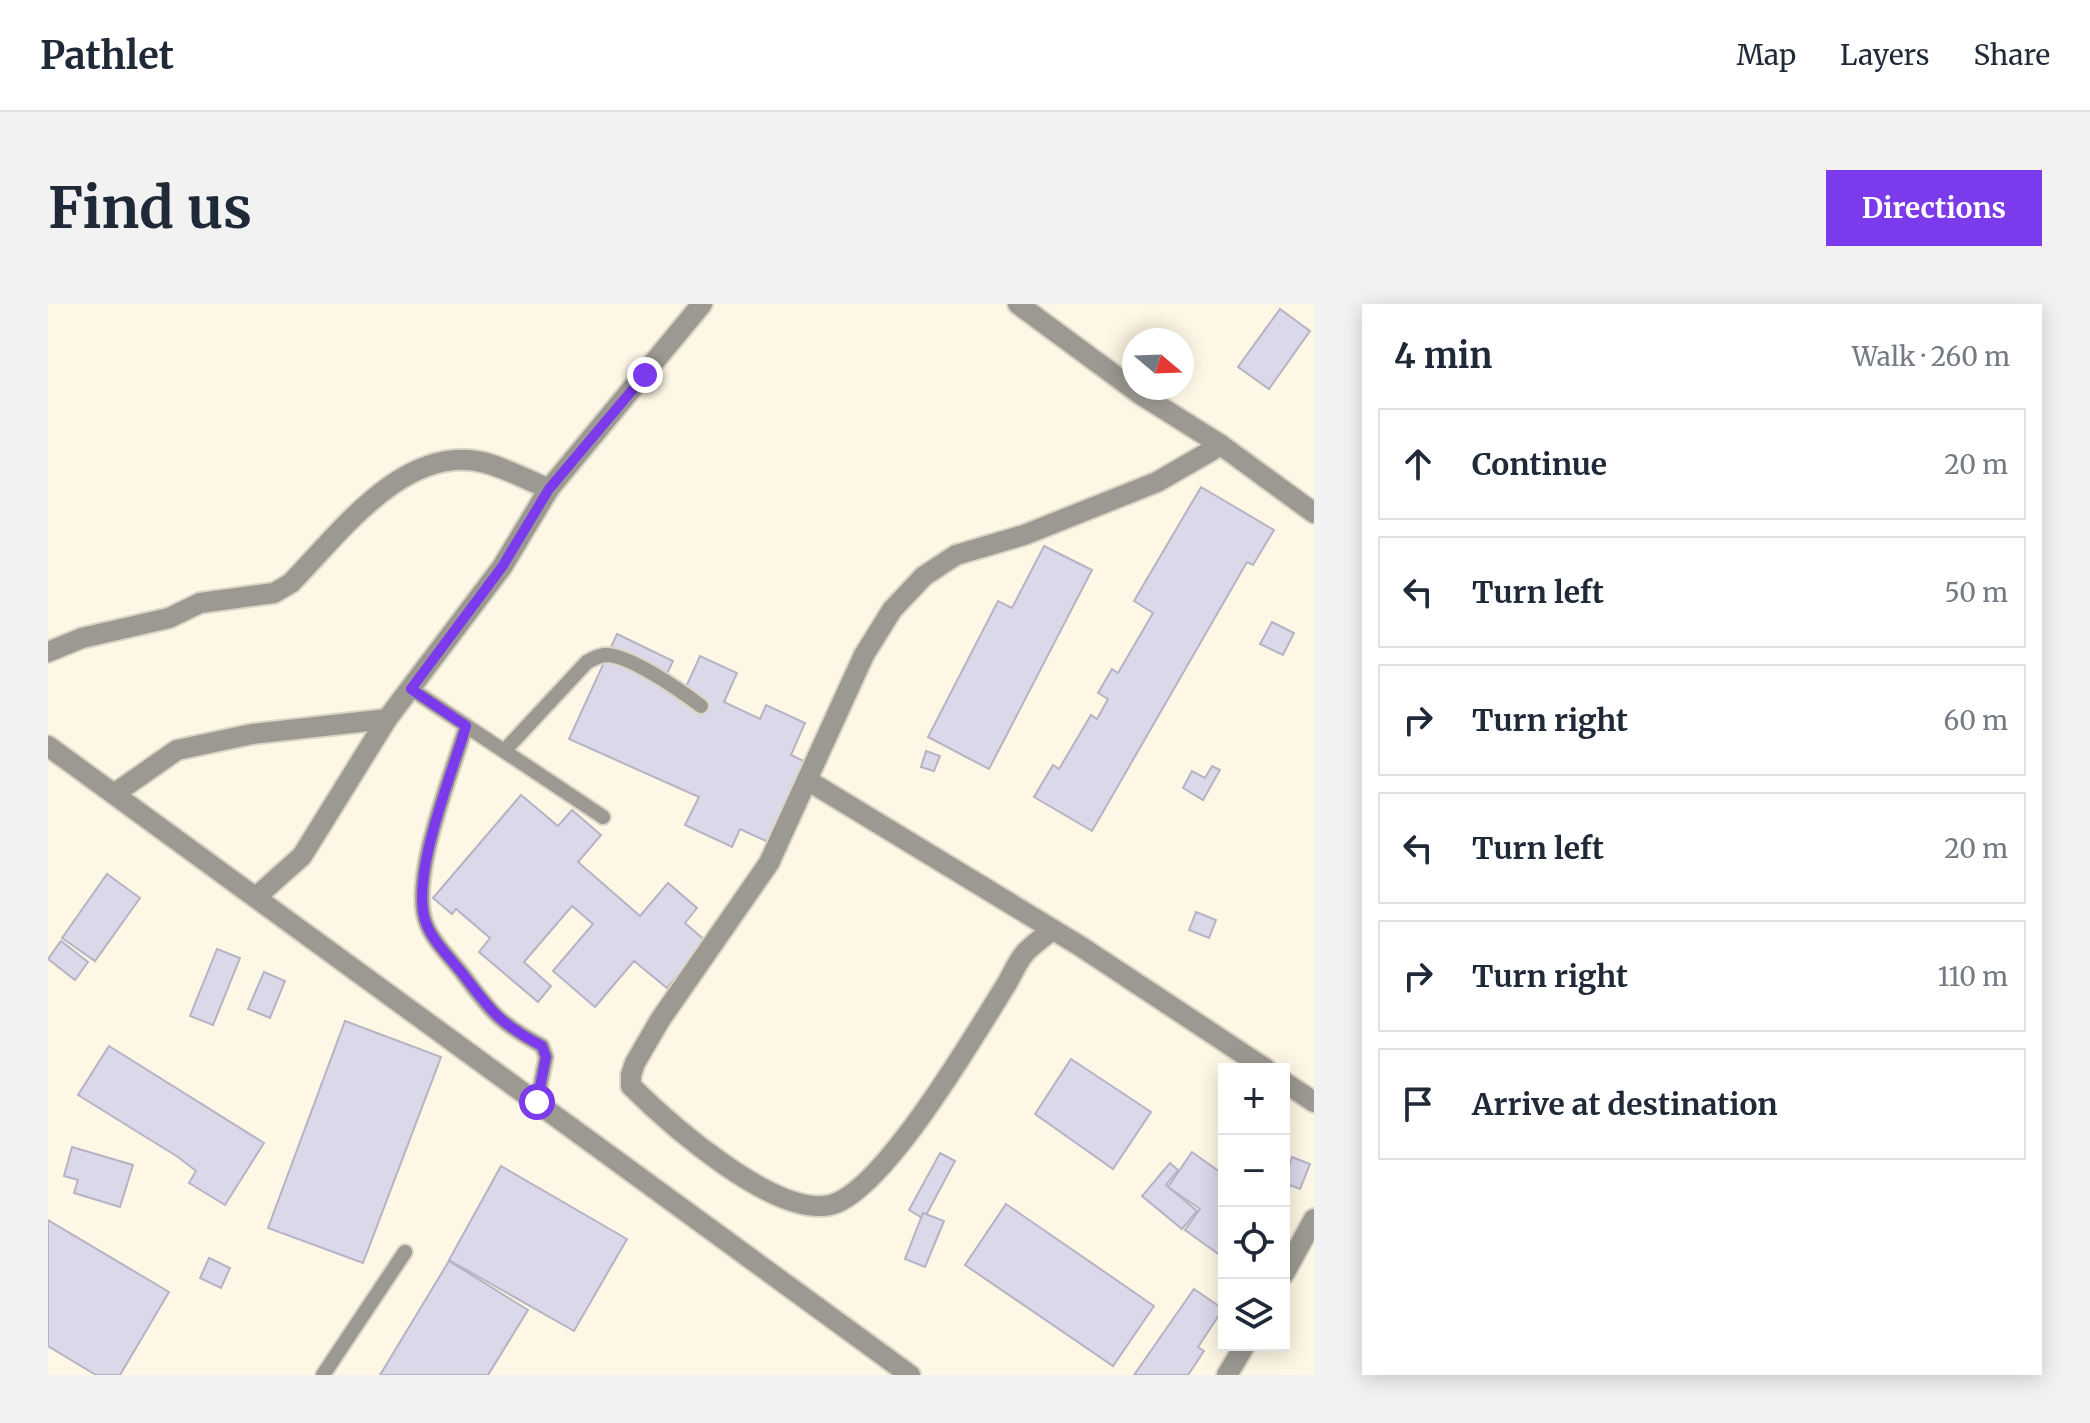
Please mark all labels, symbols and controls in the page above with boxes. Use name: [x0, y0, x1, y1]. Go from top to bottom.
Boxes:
text: Pathlet: [40, 32, 174, 79]
text: Map: [1736, 37, 1796, 73]
text: Layers: [1840, 37, 1929, 73]
text: Share: [1973, 37, 2050, 73]
button: Directions: [1826, 170, 2042, 246]
text: Find us: [48, 173, 252, 243]
north arrow: [1122, 328, 1194, 400]
text: 4 min: [1394, 335, 1492, 377]
text: Walk · 260 m: [1852, 340, 2010, 373]
route end: [627, 357, 663, 393]
icon: ahead: [1396, 442, 1440, 486]
text: Continue: [1472, 445, 1607, 483]
text: 20 m: [1944, 448, 2008, 481]
icon: left: [1396, 570, 1440, 614]
text: Turn left: [1472, 573, 1604, 611]
text: 50 m: [1944, 576, 2008, 609]
icon: right: [1396, 698, 1440, 742]
text: Turn right: [1472, 701, 1628, 739]
text: 60 m: [1944, 704, 2008, 737]
icon: left: [1396, 826, 1440, 870]
text: Turn left: [1472, 829, 1604, 867]
text: 20 m: [1944, 832, 2008, 865]
icon: right: [1396, 954, 1440, 998]
text: Turn right: [1472, 957, 1628, 995]
text: 110 m: [1938, 960, 2008, 993]
map controls: [1218, 1063, 1290, 1351]
button: +: [1218, 1063, 1290, 1135]
icon: arrive: [1396, 1082, 1440, 1126]
route start: [519, 1084, 555, 1120]
text: Arrive at destination: [1472, 1085, 1778, 1123]
button: −: [1218, 1135, 1290, 1207]
button: locate: [1218, 1207, 1290, 1279]
button: layers: [1218, 1279, 1290, 1351]

